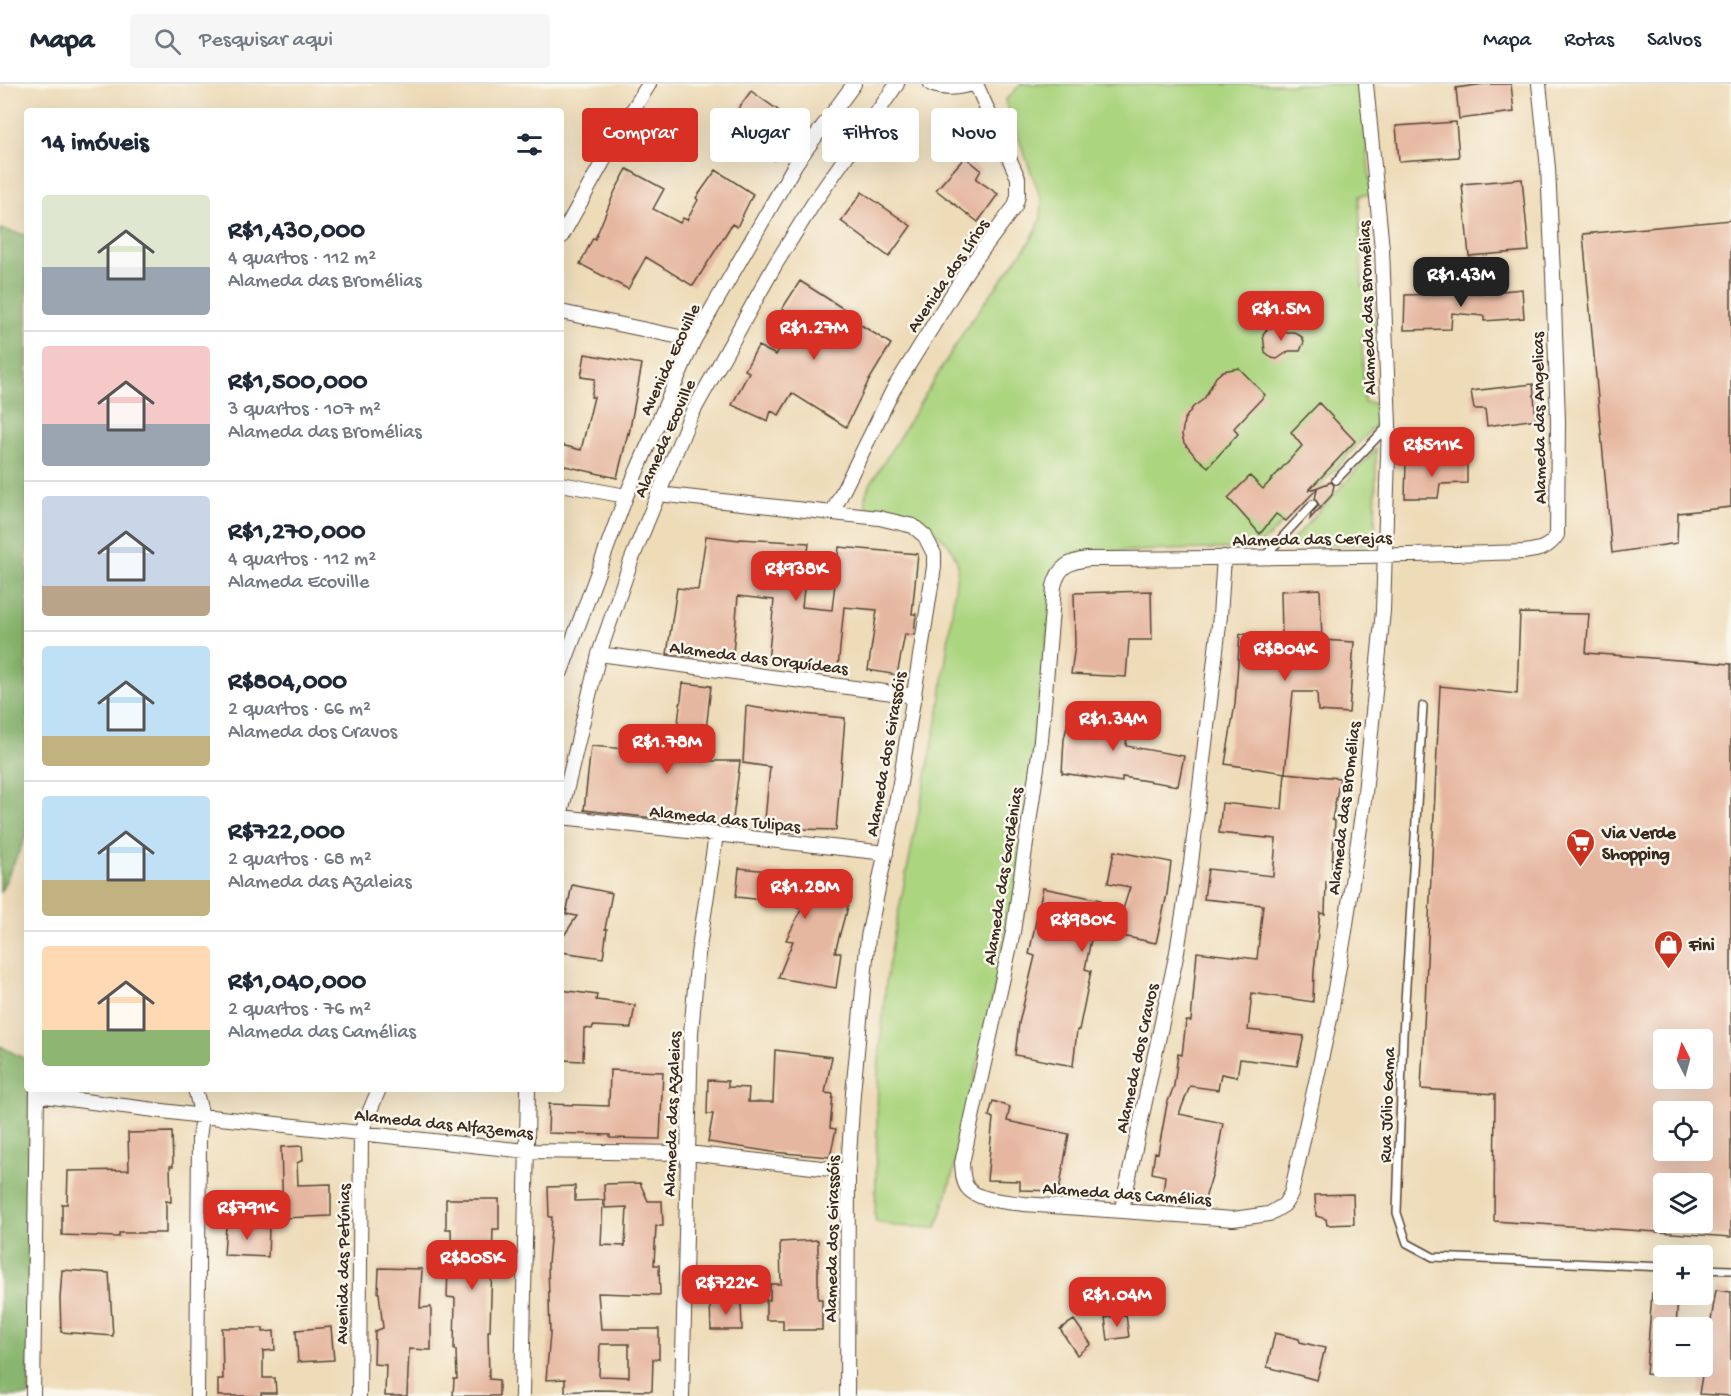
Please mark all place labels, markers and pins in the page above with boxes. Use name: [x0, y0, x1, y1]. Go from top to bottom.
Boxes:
pin: R$1.43M: [1406, 257, 1516, 308]
pin: R$1.5M: [1232, 291, 1330, 342]
pin: R$1.27M: [759, 310, 869, 361]
pin: R$511K: [1383, 427, 1481, 478]
pin: R$938K: [747, 551, 845, 602]
pin: R$804K: [1236, 631, 1334, 682]
pin: R$1.34M: [1058, 701, 1168, 752]
pin: R$1.78M: [612, 724, 722, 775]
place label: Via Verde Shopping: [1601, 824, 1676, 866]
supermarket icon: Via Verde Shopping: [1565, 826, 1597, 868]
pin: R$1.28M: [750, 869, 860, 920]
pin: R$980K: [1033, 902, 1131, 953]
shop icon: Fini: [1652, 928, 1684, 970]
place label: Fini: [1688, 936, 1715, 957]
pin: R$791K: [198, 1190, 296, 1241]
pin: R$805K: [423, 1240, 521, 1291]
pin: R$722K: [677, 1265, 775, 1316]
pin: R$1.04M: [1062, 1277, 1172, 1328]

